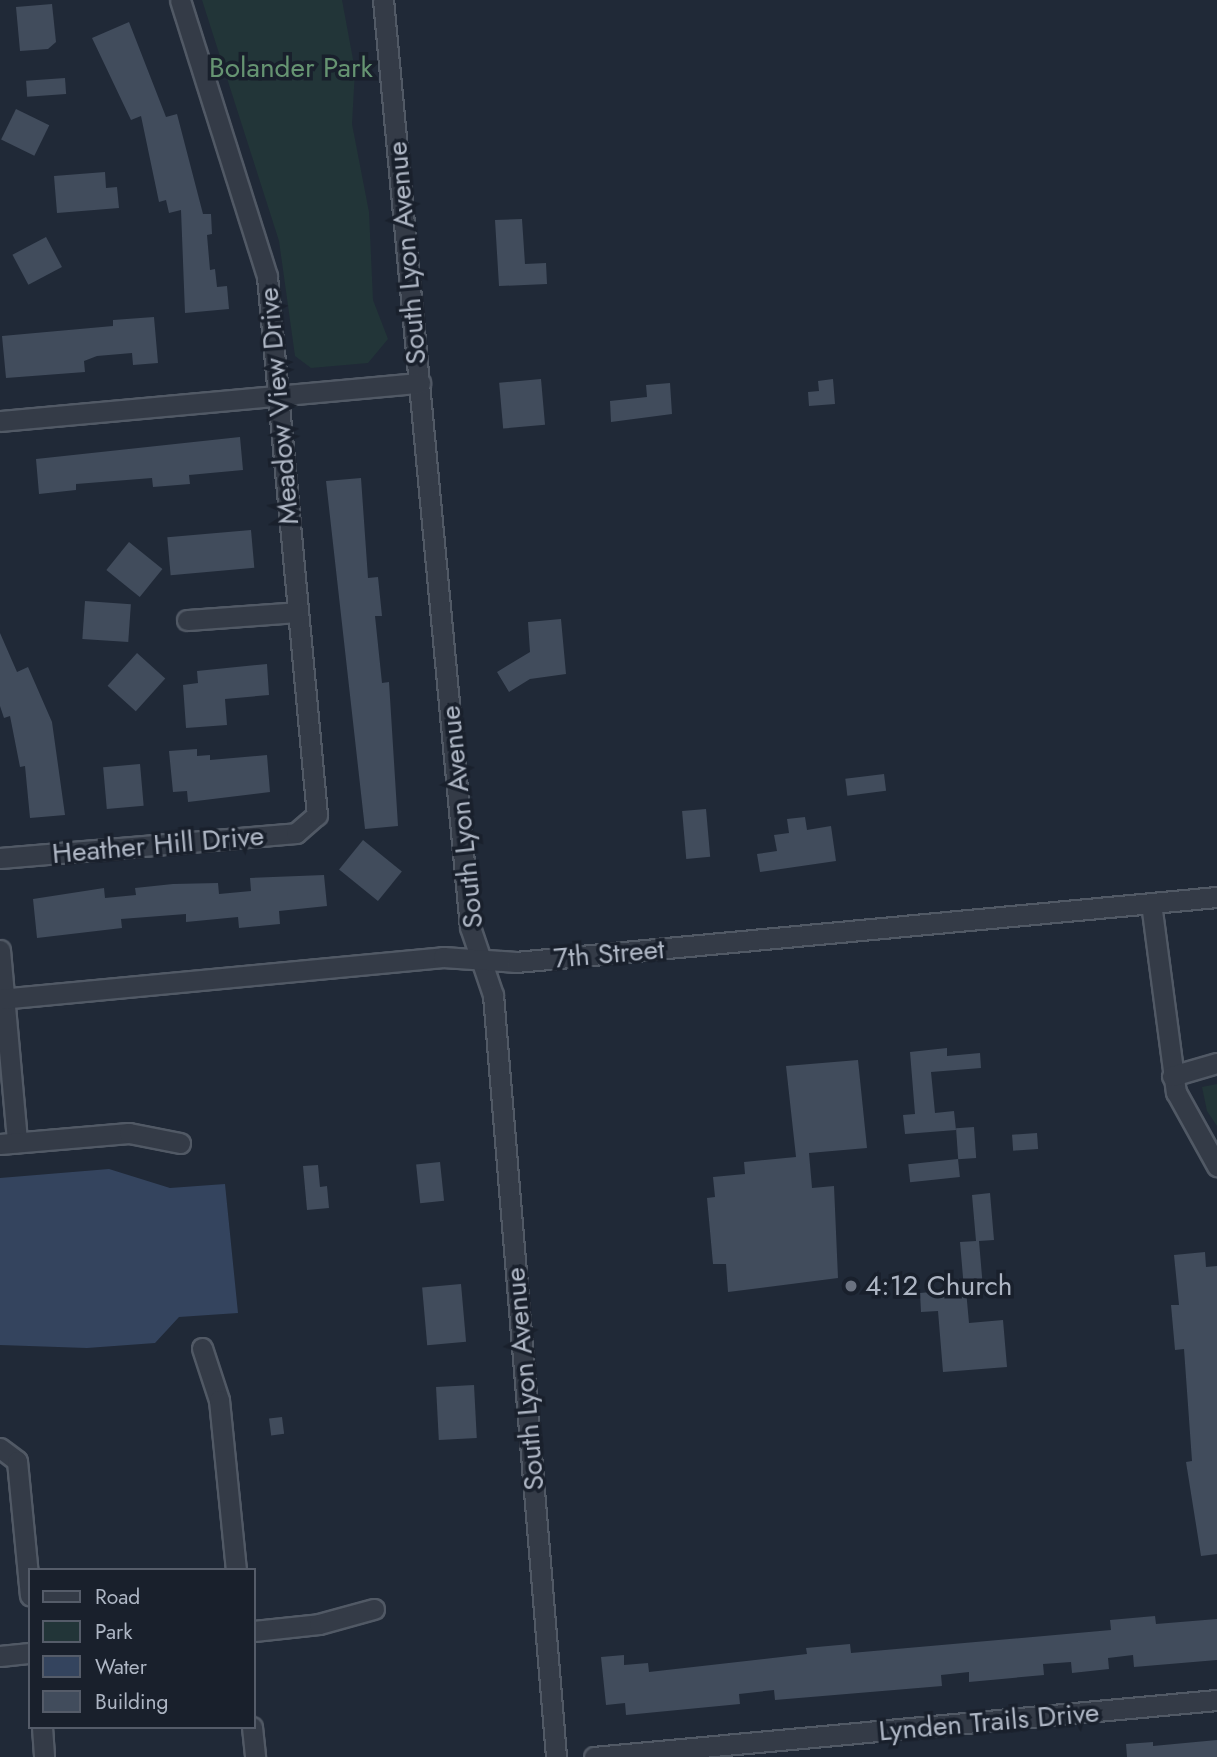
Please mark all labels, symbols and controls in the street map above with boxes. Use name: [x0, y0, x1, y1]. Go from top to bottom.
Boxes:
park label: Bolander Park: [209, 51, 373, 85]
street label: South Lyon Avenue: [381, 140, 433, 366]
street label: Meadow View Drive: [252, 286, 306, 526]
street label: South Lyon Avenue: [434, 704, 490, 930]
street label: Heather Hill Drive: [51, 819, 265, 871]
street label: 7th Street: [552, 932, 666, 976]
street label: South Lyon Avenue: [499, 1266, 551, 1492]
place label: 4:12 Church: [865, 1269, 1013, 1303]
marker: 4:12 Church: [843, 1278, 859, 1294]
legend: [28, 1568, 256, 1729]
text: Road: [95, 1582, 140, 1612]
text: Park: [95, 1617, 132, 1647]
text: Water: [95, 1652, 147, 1682]
text: Building: [95, 1687, 168, 1717]
street label: Lynden Trails Drive: [877, 1696, 1101, 1748]

